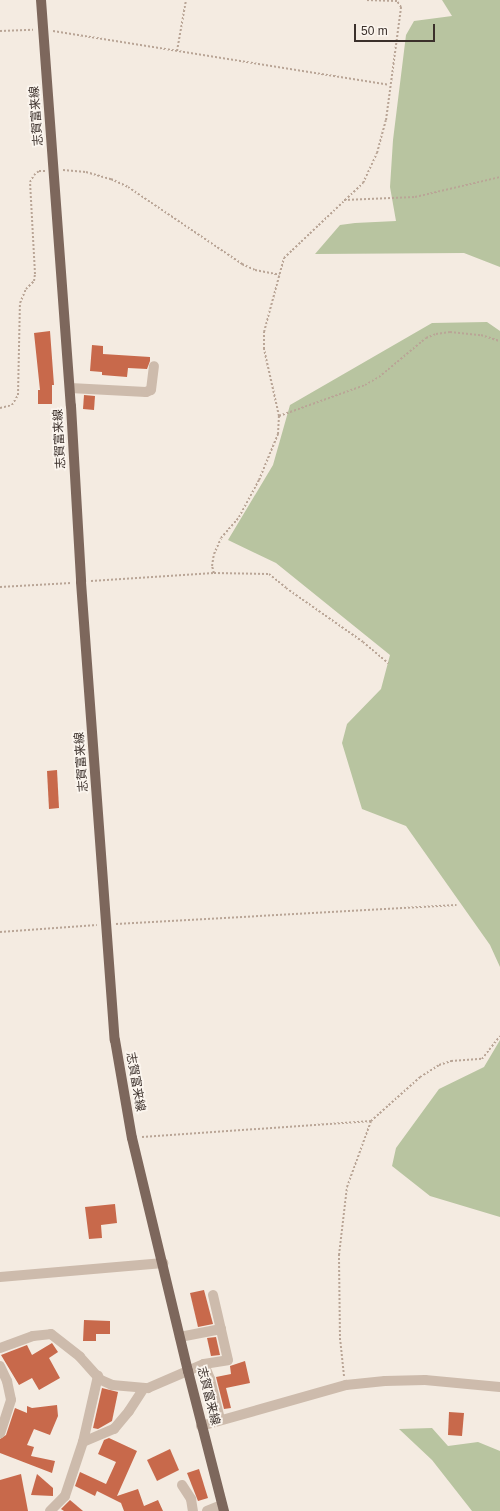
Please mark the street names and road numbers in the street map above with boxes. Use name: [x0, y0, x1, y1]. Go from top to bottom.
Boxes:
street label: 志賀富来線: [28, 86, 46, 146]
street label: 志賀富来線: [51, 409, 69, 469]
street label: 志賀富来線: [73, 732, 91, 792]
street label: 志賀富来線: [123, 1051, 147, 1113]
street label: 志賀富来線: [194, 1365, 222, 1427]

